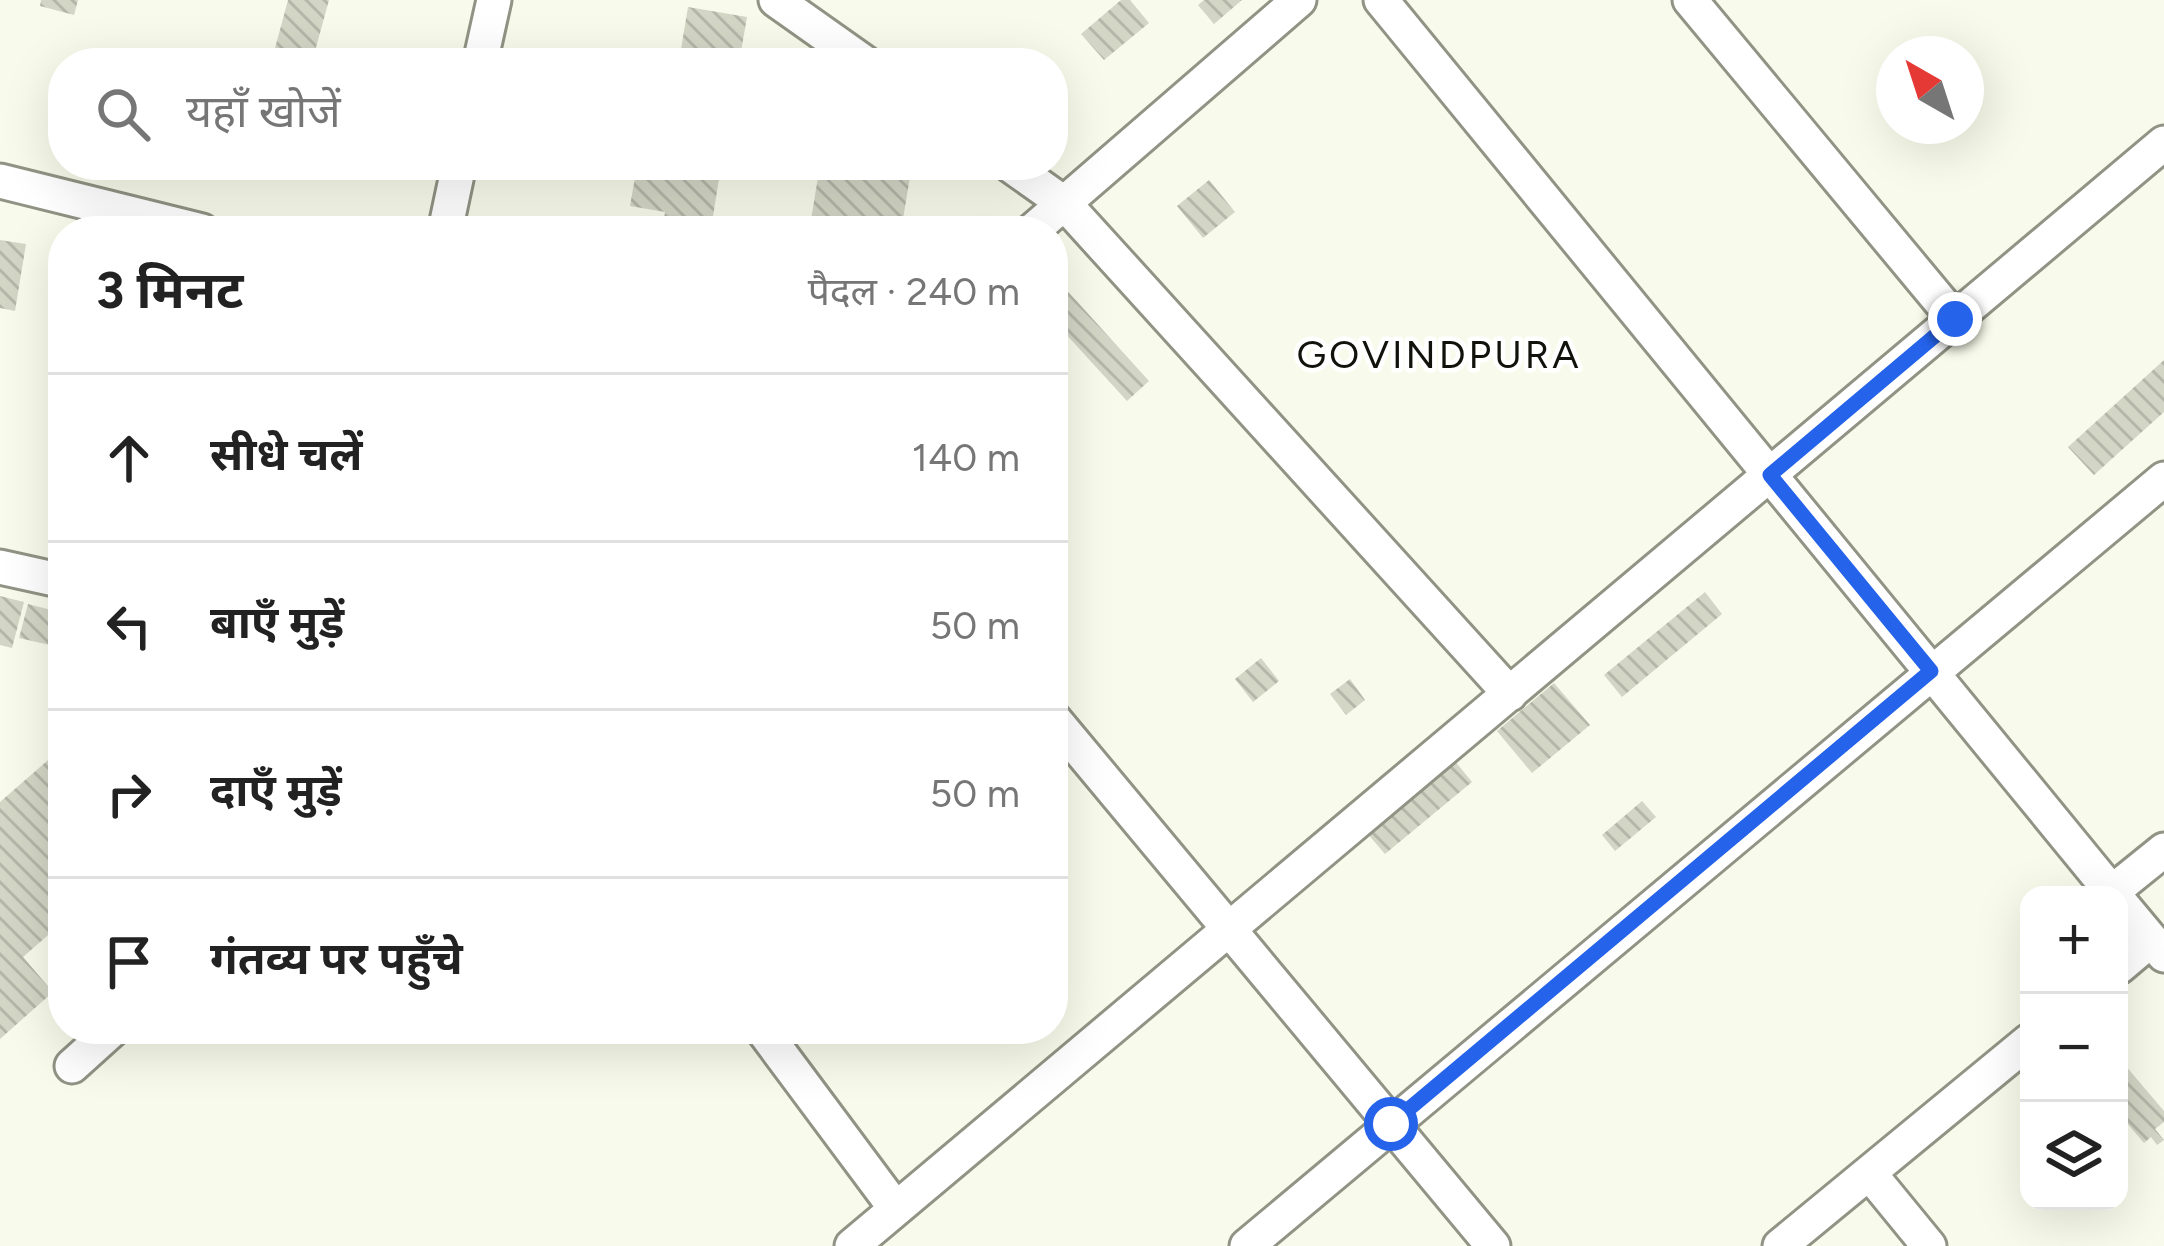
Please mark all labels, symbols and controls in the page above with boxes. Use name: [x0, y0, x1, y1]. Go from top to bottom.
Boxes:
north arrow: [1876, 36, 1984, 144]
search box: [48, 48, 1068, 180]
icon: search: [90, 81, 156, 147]
text: यहाँ खोजें: [186, 84, 341, 138]
text: 3 मिनट: [96, 260, 244, 321]
text: पैदल · 240 m: [808, 268, 1020, 315]
route end: [1928, 292, 1982, 346]
district label: GOVINDPURA: [1296, 331, 1582, 378]
icon: ahead: [96, 425, 162, 491]
text: सीधे चलें: [210, 427, 363, 481]
text: 140 m: [912, 434, 1020, 481]
icon: left: [96, 593, 162, 659]
text: बाएँ मुड़ें: [210, 595, 344, 649]
text: 50 m: [930, 602, 1020, 649]
icon: right: [96, 761, 162, 827]
text: दाएँ मुड़ें: [210, 763, 342, 817]
text: 50 m: [930, 770, 1020, 817]
map controls: [2020, 886, 2128, 1210]
button: +: [2020, 886, 2128, 994]
icon: arrive: [96, 929, 162, 995]
text: गंतव्य पर पहुँचे: [210, 931, 463, 985]
button: −: [2020, 994, 2128, 1102]
route start: [1364, 1097, 1418, 1151]
button: layers: [2020, 1102, 2128, 1210]

